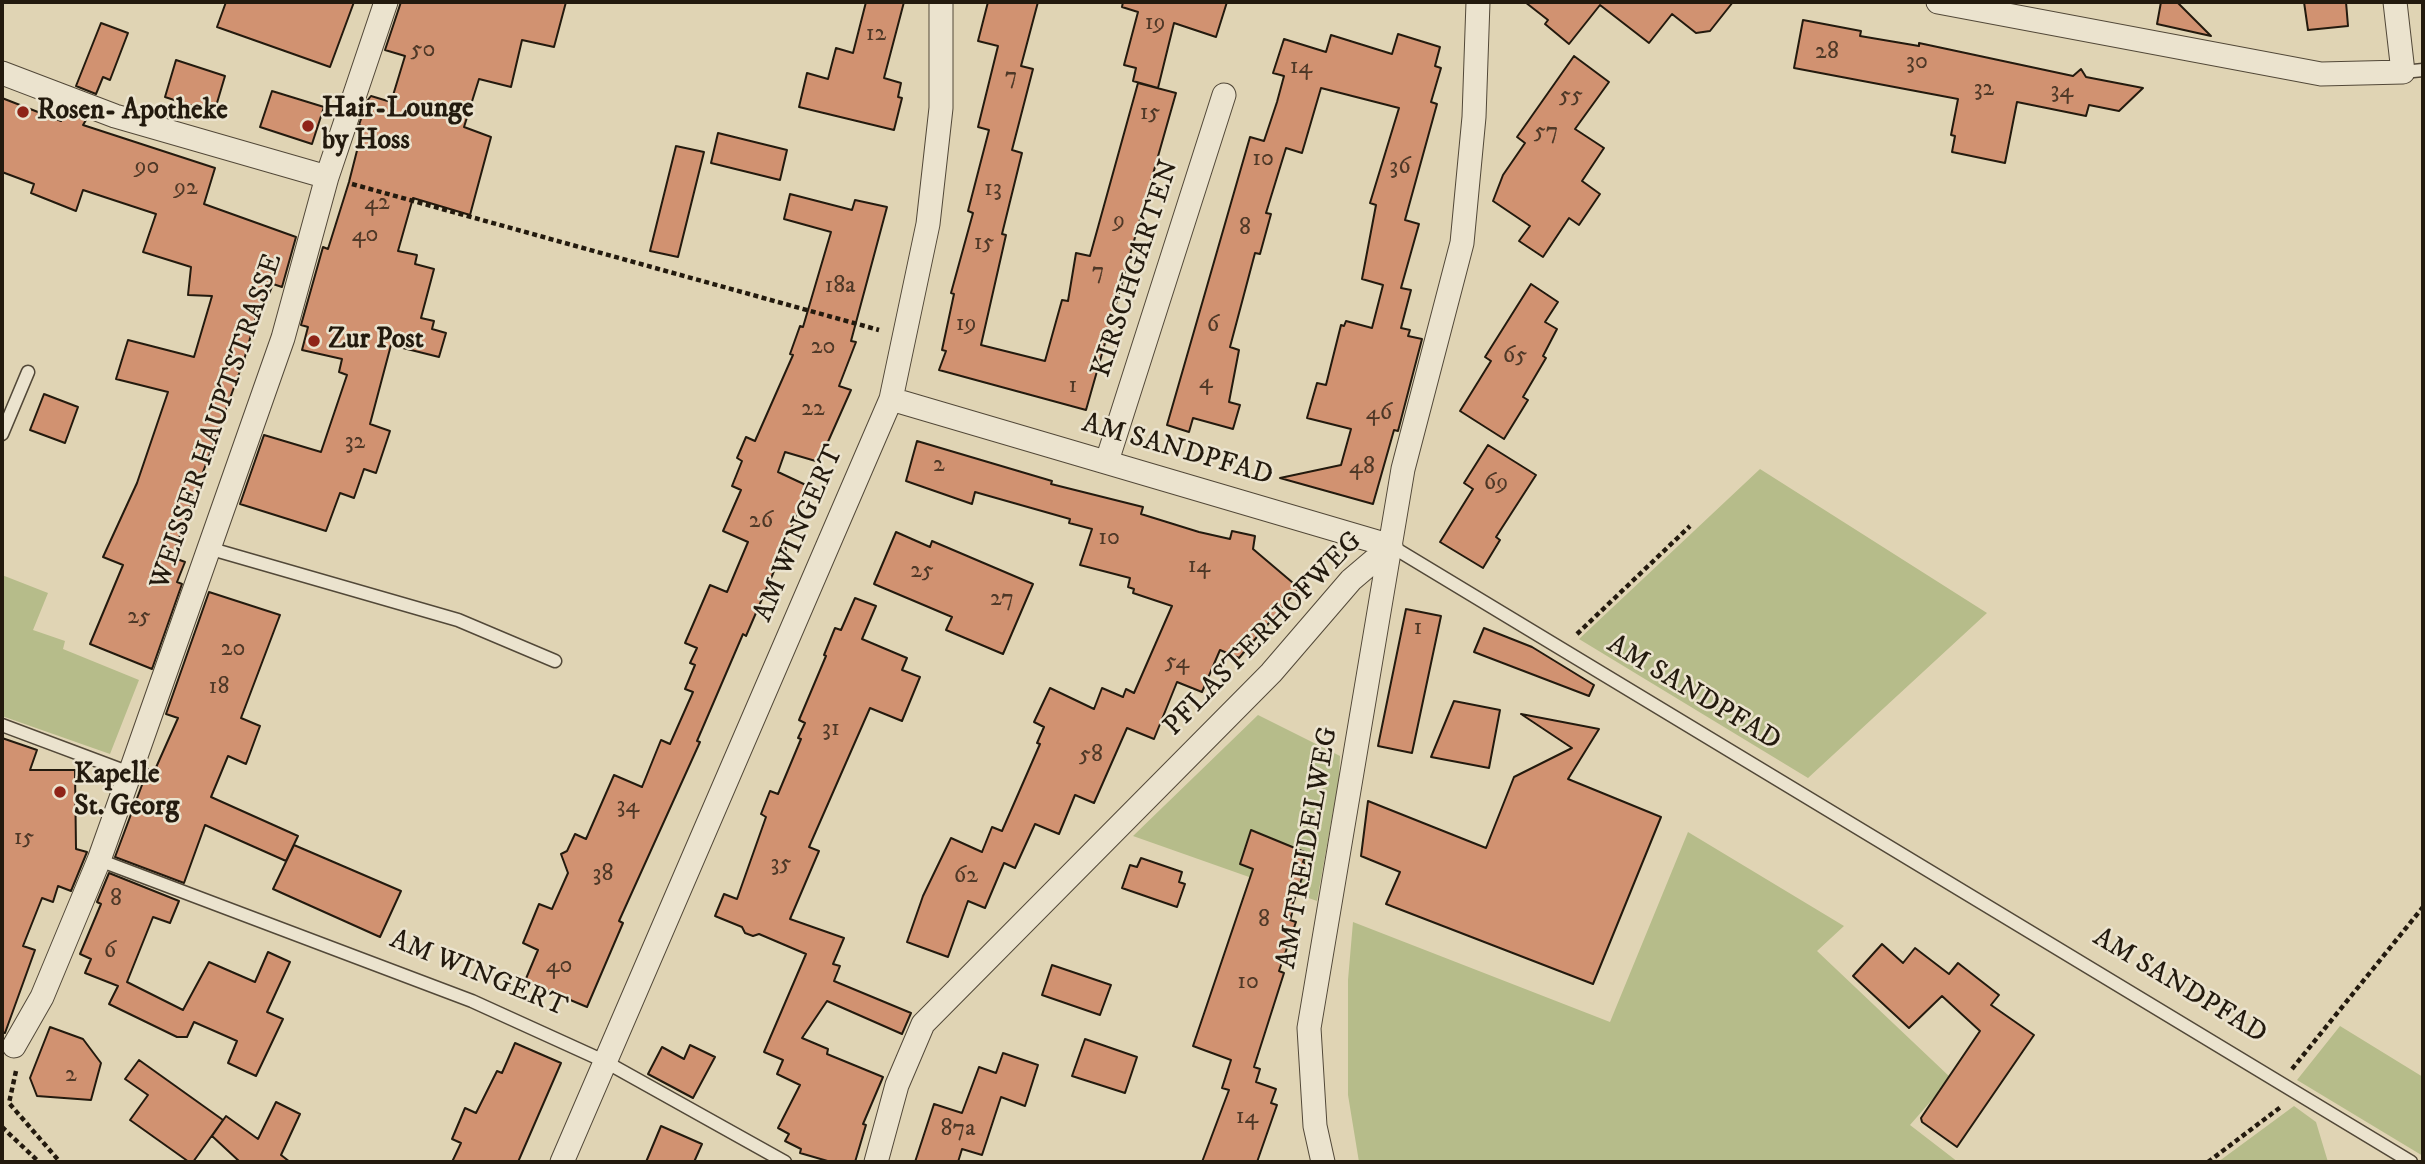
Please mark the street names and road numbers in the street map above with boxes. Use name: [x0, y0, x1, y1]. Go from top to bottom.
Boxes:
street label: KIRSCHGARTEN: [1086, 156, 1188, 382]
street label: WEISSER HAUPTSTRASSE: [145, 250, 291, 594]
street label: AM SANDPFAD: [1078, 408, 1276, 494]
street label: AM WINGERT: [748, 441, 852, 627]
street label: PFLASTERHOFWEG: [1158, 526, 1370, 744]
street label: AM SANDPFAD: [1600, 629, 1786, 759]
street label: AM TREIDELWEG: [1271, 725, 1347, 971]
street label: AM SANDPFAD: [2086, 922, 2272, 1052]
street label: AM WINGERT: [384, 924, 572, 1026]

